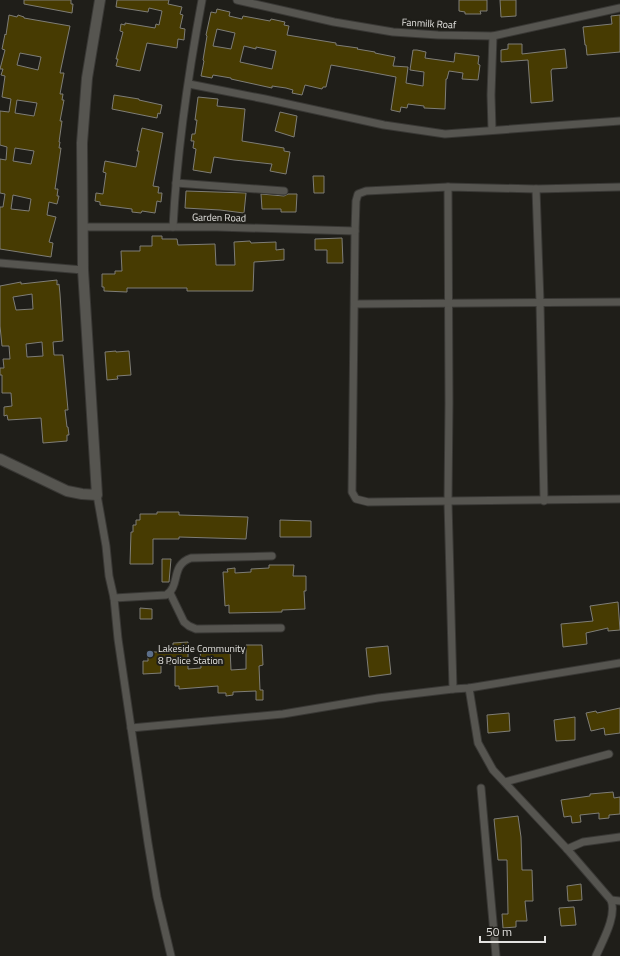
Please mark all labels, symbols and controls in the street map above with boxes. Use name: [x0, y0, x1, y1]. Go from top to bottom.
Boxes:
street label: Fanmilk Roaf: [401, 15, 457, 32]
street label: Garden Road: [192, 210, 246, 225]
place label: Lakeside Community 8 Police Station: [158, 641, 246, 668]
marker: Lakeside Community 8 Police Station: [145, 649, 155, 659]
scale bar: [480, 918, 545, 944]
text: 50 m: [486, 922, 512, 941]

